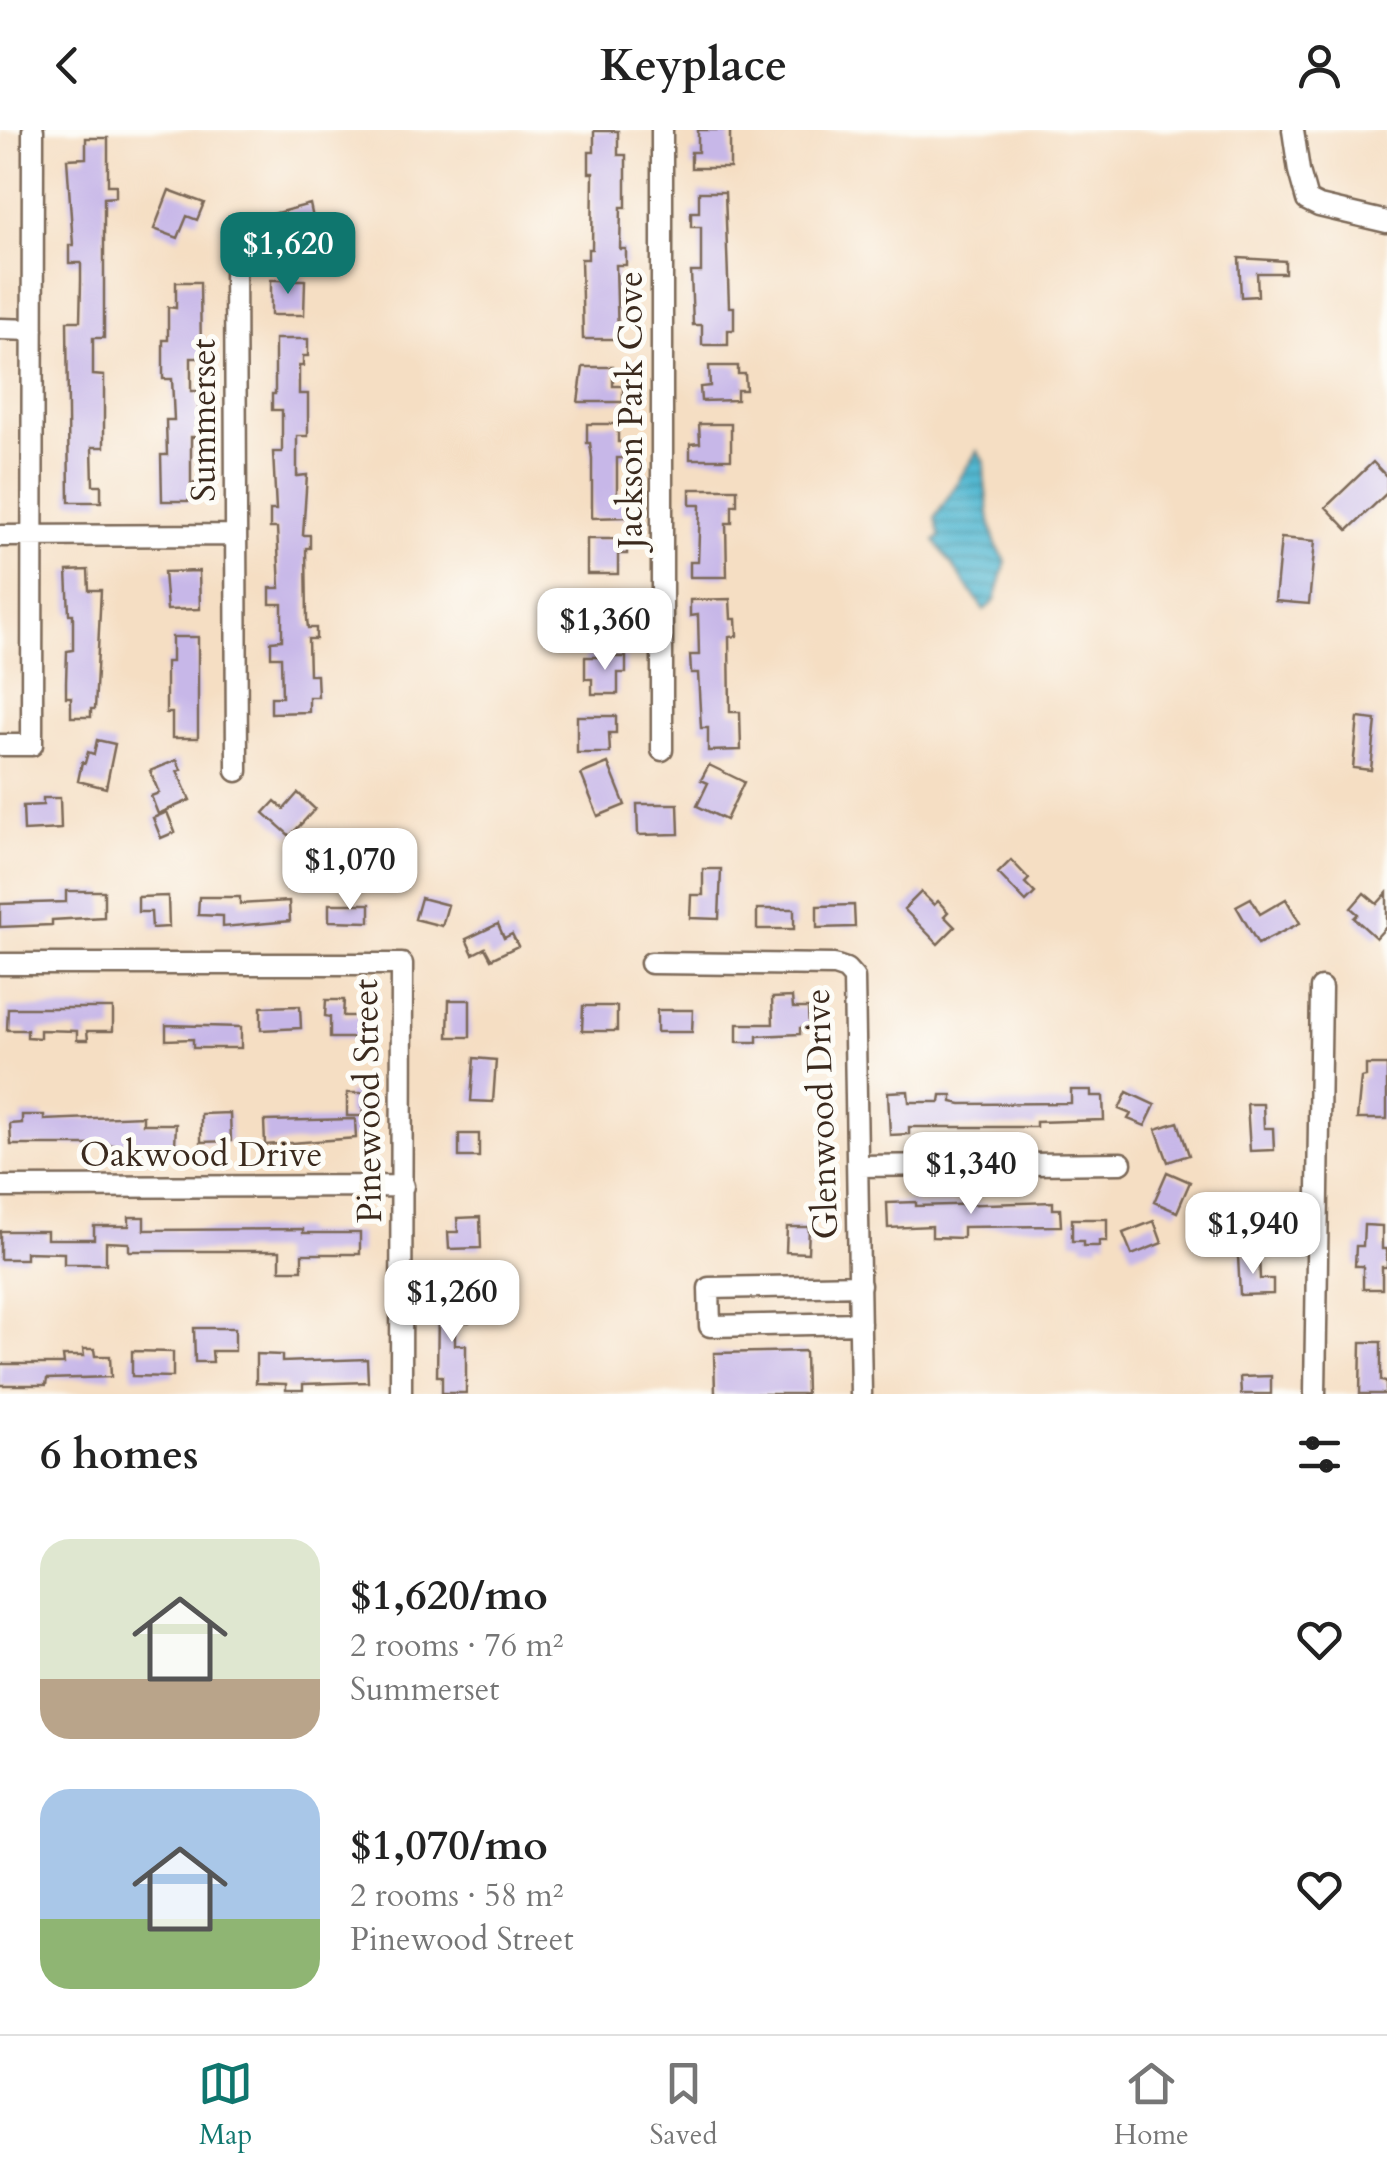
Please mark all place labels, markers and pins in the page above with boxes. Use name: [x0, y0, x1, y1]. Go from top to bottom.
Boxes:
pin: $1,620: [207, 212, 369, 297]
pin: $1,360: [524, 588, 686, 673]
pin: $1,070: [269, 828, 431, 913]
pin: $1,340: [890, 1132, 1052, 1217]
pin: $1,940: [1172, 1192, 1334, 1277]
pin: $1,260: [371, 1260, 533, 1345]

